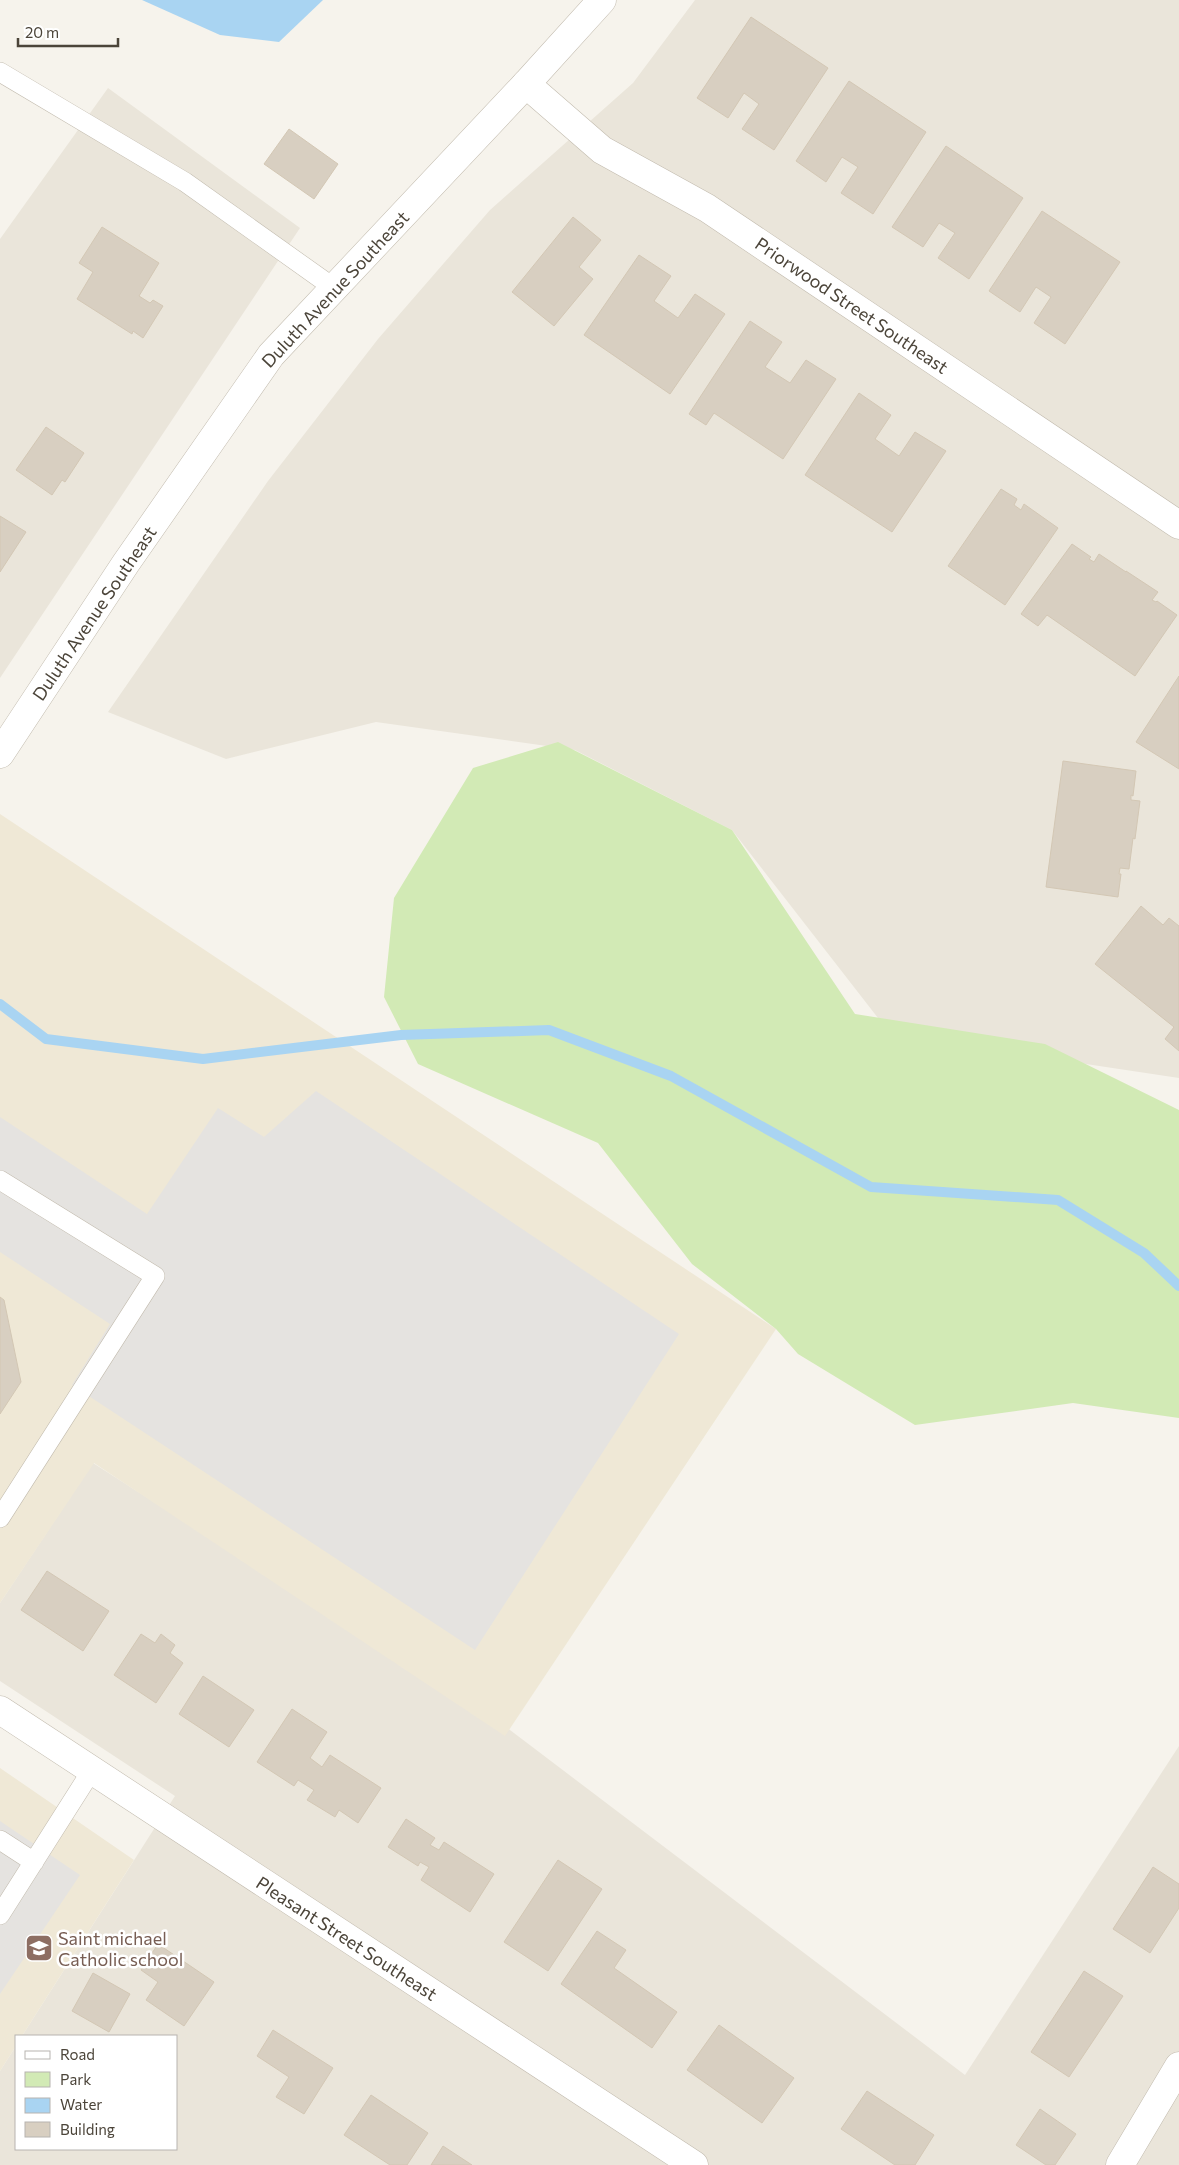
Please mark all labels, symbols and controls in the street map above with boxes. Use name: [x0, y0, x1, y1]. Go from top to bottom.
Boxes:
scale bar: [18, 15, 118, 47]
text: 20 m: [25, 23, 59, 41]
street label: Duluth Avenue Southeast: [257, 206, 413, 372]
street label: Priorwood Street Southeast: [751, 232, 953, 378]
street label: Duluth Avenue Southeast: [27, 521, 161, 705]
street label: Pleasant Street Southeast: [252, 1871, 442, 2005]
place label: Saint michael Catholic school: [58, 1927, 183, 1970]
school or university icon: Saint michael Catholic school: [24, 1933, 54, 1963]
legend: [15, 2035, 178, 2150]
text: Road: [60, 2045, 95, 2063]
text: Park: [60, 2070, 91, 2088]
text: Water: [60, 2095, 102, 2113]
text: Building: [60, 2120, 115, 2138]

